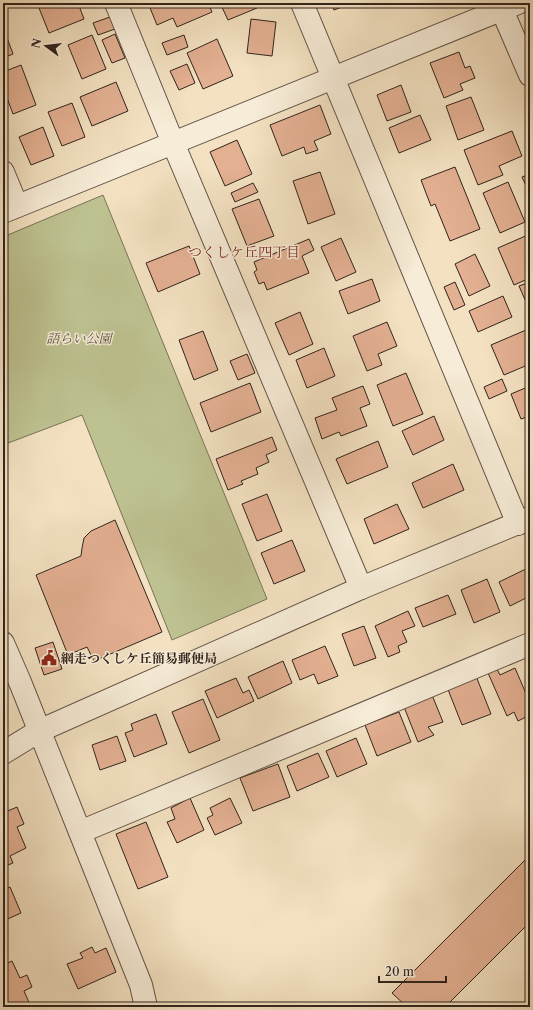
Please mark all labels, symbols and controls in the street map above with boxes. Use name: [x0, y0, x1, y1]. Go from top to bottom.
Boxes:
north arrow: [26, 26, 66, 66]
text: N: [28, 37, 44, 50]
district label: つくしケ丘四丁目: [188, 243, 300, 261]
park label: 語らい公園: [46, 330, 113, 346]
public building icon: 網走つくしケ丘簡易郵便局: [40, 649, 58, 667]
place label: 網走つくしケ丘簡易郵便局: [61, 650, 217, 666]
scale bar: [379, 958, 446, 984]
text: 20 m: [385, 964, 414, 979]

